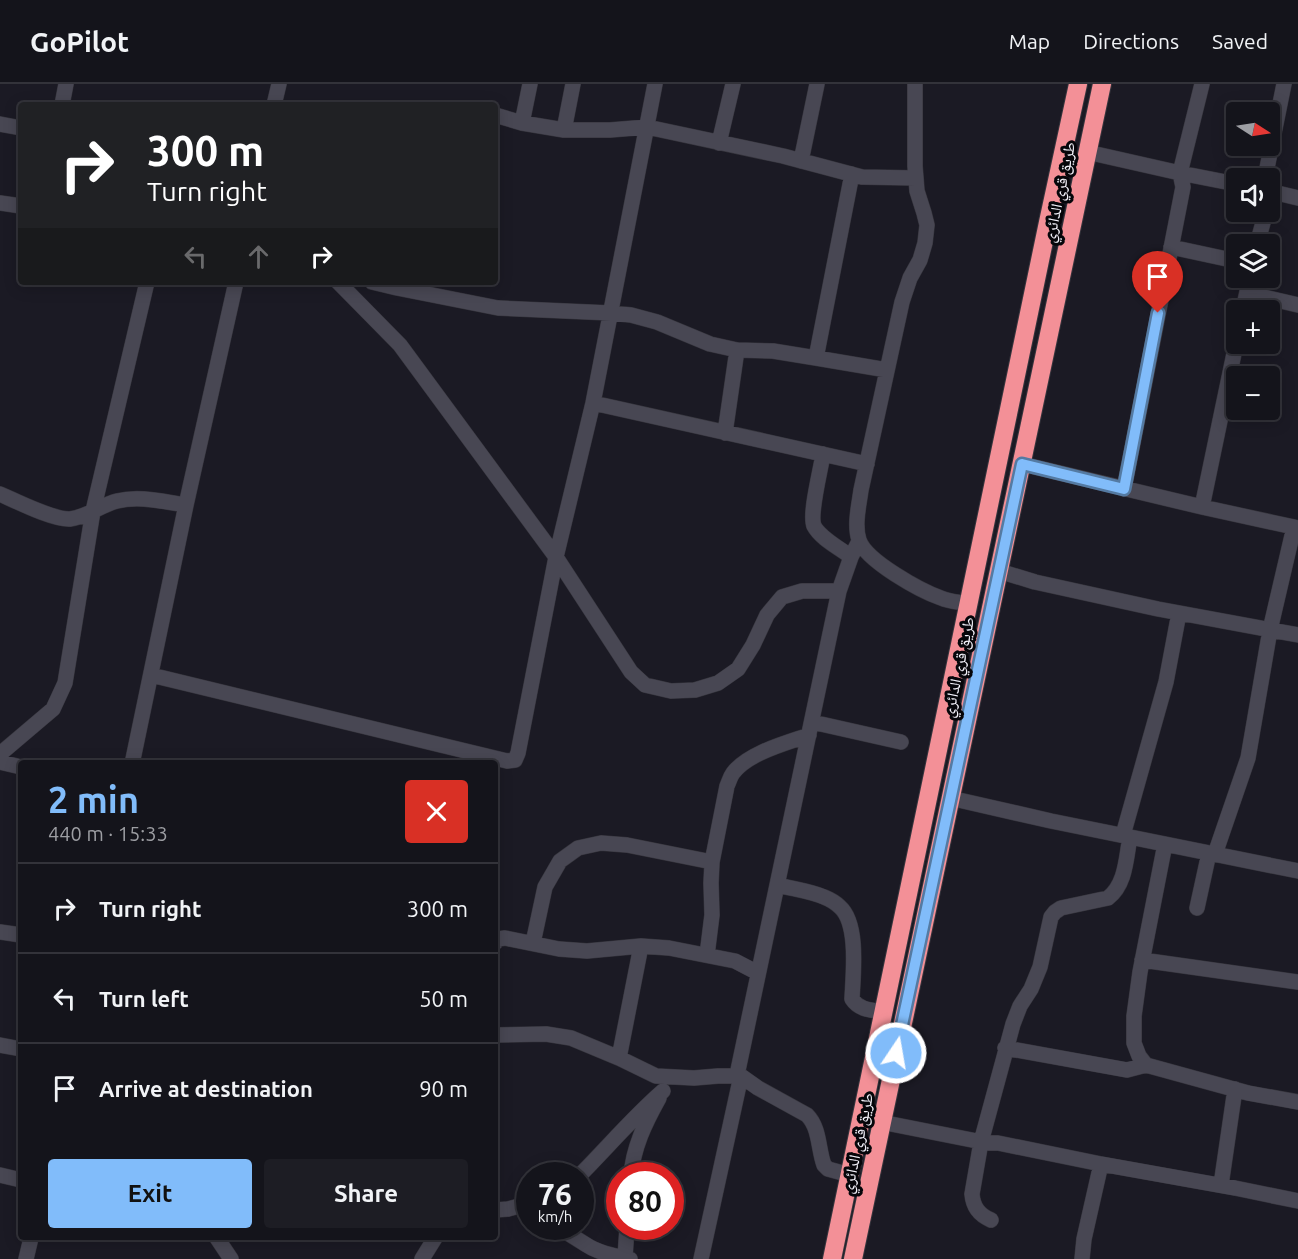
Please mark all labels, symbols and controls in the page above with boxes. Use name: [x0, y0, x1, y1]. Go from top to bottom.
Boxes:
text: GoPilot: [30, 26, 129, 57]
text: Map: [1009, 29, 1050, 53]
text: Directions: [1083, 29, 1179, 53]
text: Saved: [1212, 29, 1268, 53]
north arrow: [1226, 102, 1280, 156]
map controls: [1226, 102, 1280, 420]
icon: right: [48, 126, 126, 204]
text: 300 m: [147, 127, 264, 174]
street label: طريق قري الدائري: [1040, 140, 1082, 245]
button: sound: [1226, 168, 1280, 222]
text: Turn right: [147, 176, 267, 206]
button: layers: [1226, 234, 1280, 288]
icon: left: [179, 240, 212, 273]
icon: ahead: [242, 240, 275, 273]
icon: right: [305, 240, 338, 273]
pin: [1132, 251, 1183, 313]
icon: arrive: [1141, 260, 1174, 293]
button: +: [1226, 300, 1280, 354]
button: −: [1226, 366, 1280, 420]
street label: طريق قري الدائري: [939, 615, 981, 720]
text: 2 min: [48, 779, 139, 820]
button: close: [405, 780, 468, 843]
text: 440 m · 15:33: [48, 822, 168, 845]
icon: right: [48, 892, 81, 925]
text: Turn right: [99, 896, 201, 921]
text: 300 m: [407, 896, 468, 921]
icon: left: [48, 982, 81, 1015]
text: Turn left: [99, 986, 189, 1011]
text: 50 m: [419, 986, 468, 1011]
position arrow: [864, 1021, 928, 1085]
icon: arrive: [48, 1072, 81, 1105]
text: Arrive at destination: [99, 1076, 313, 1101]
text: 90 m: [419, 1076, 468, 1101]
street label: طريق قري الدائري: [838, 1091, 880, 1196]
button: Exit: [48, 1159, 252, 1228]
button: Share: [264, 1159, 468, 1228]
speed limit sign: 80: [606, 1162, 684, 1240]
text: 76: [538, 1177, 572, 1211]
text: km/h: [538, 1208, 572, 1225]

